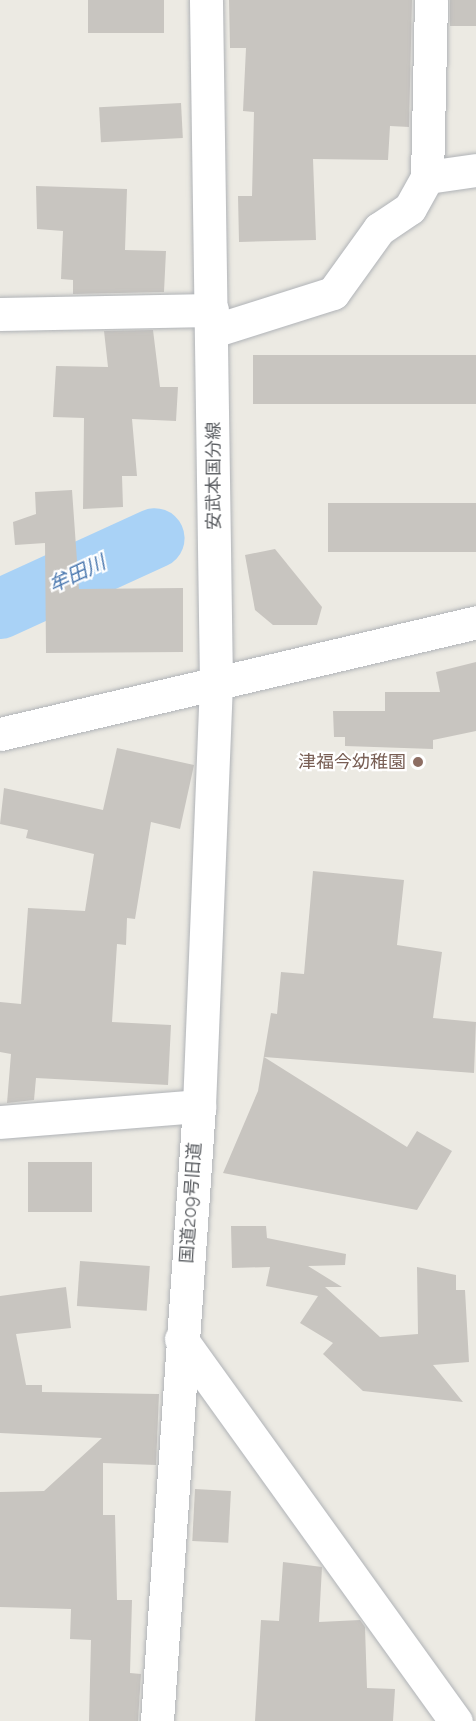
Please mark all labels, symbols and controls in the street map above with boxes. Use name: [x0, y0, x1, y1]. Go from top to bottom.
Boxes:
street label: 安武本国分線: [203, 422, 225, 530]
water label: 牟田川: [45, 550, 109, 598]
place label: 津福今幼稚園: [298, 751, 406, 773]
marker: 津福今幼稚園: [411, 755, 425, 769]
street label: 国道209号旧道: [176, 1142, 206, 1264]

